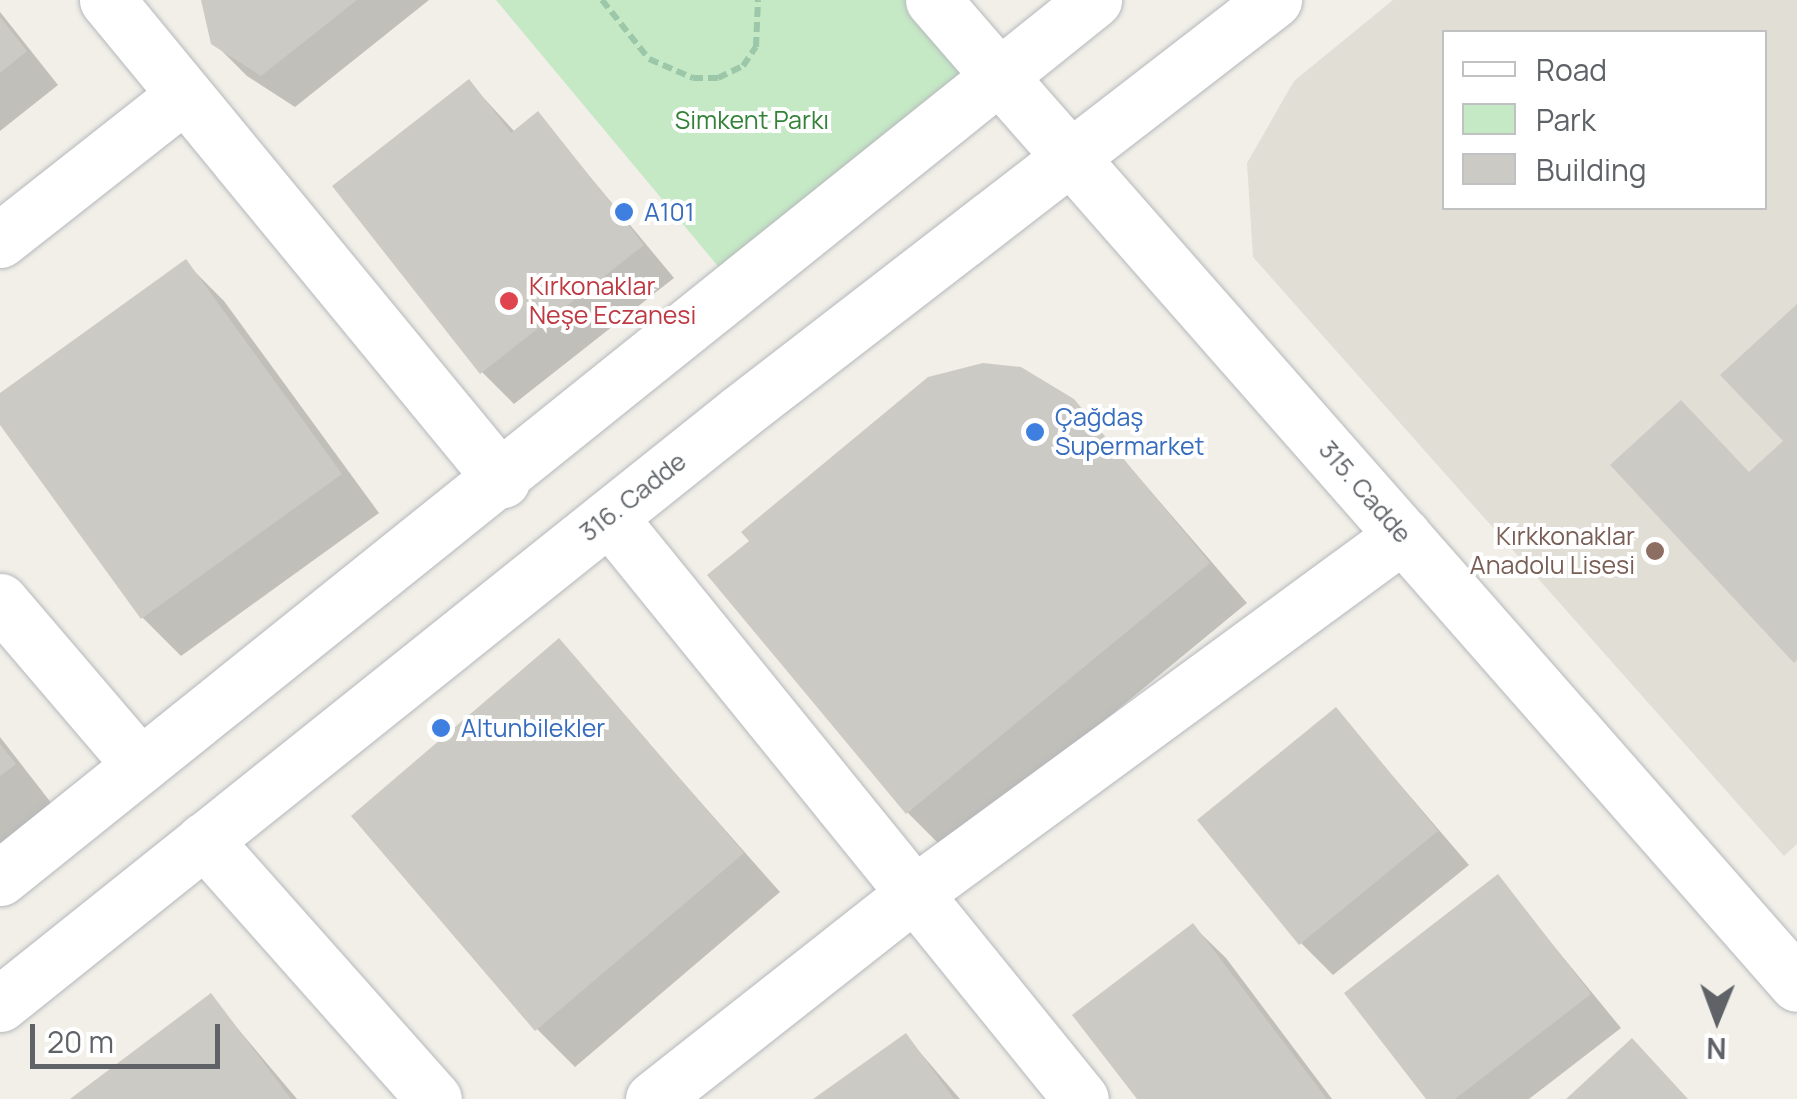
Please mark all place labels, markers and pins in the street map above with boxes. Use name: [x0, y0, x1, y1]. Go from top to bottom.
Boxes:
place label: A101: [644, 197, 695, 227]
marker: A101: [613, 201, 635, 223]
place label: Kırkonaklar Neşe Eczanesi: [529, 272, 696, 331]
marker: Kırkonaklar Neşe Eczanesi: [498, 290, 520, 312]
place label: Çağdaş Supermarket: [1055, 403, 1205, 462]
marker: Çağdaş Supermarket: [1024, 421, 1046, 443]
place label: Kırkkonaklar Anadolu Lisesi: [1470, 522, 1635, 581]
marker: Kırkkonaklar Anadolu Lisesi: [1644, 540, 1666, 562]
place label: Altunbilekler: [461, 713, 605, 743]
marker: Altunbilekler: [430, 717, 452, 739]

